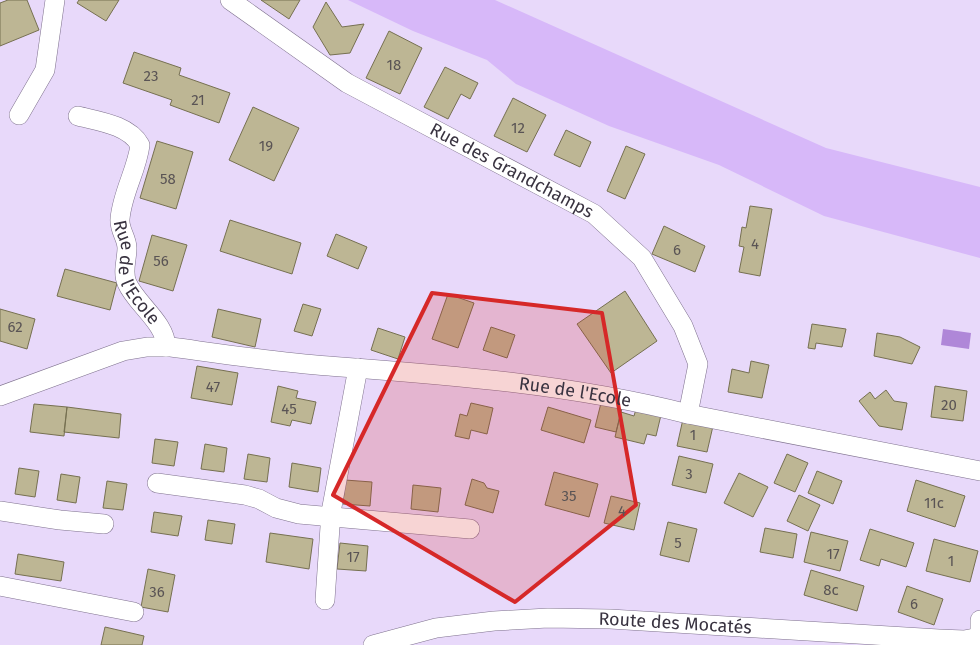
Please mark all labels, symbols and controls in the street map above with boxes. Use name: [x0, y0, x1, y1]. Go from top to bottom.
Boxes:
house number: 18: [387, 56, 401, 74]
house number: 23: [144, 67, 158, 85]
house number: 21: [191, 91, 205, 109]
street label: Rue des Grandchamps: [426, 118, 597, 223]
house number: 12: [511, 119, 525, 137]
house number: 19: [259, 137, 273, 155]
house number: 58: [160, 170, 176, 188]
street label: Rue de l'Ecole: [109, 218, 165, 329]
house number: 4: [751, 235, 759, 253]
house number: 6: [673, 241, 681, 259]
house number: 56: [153, 252, 169, 270]
house number: 62: [7, 318, 23, 336]
street label: Rue de l'Ecole: [518, 372, 633, 412]
house number: 47: [206, 378, 220, 396]
house number: 20: [941, 396, 957, 414]
house number: 45: [281, 400, 297, 418]
house number: 1: [690, 426, 696, 444]
house number: 3: [685, 465, 693, 483]
house number: 35: [561, 487, 577, 505]
house number: 11c: [924, 494, 944, 512]
house number: 4: [618, 502, 626, 520]
house number: 5: [674, 534, 682, 552]
house number: 17: [826, 545, 840, 563]
house number: 17: [346, 548, 360, 566]
house number: 1: [948, 552, 954, 570]
house number: 8c: [823, 581, 839, 599]
house number: 36: [149, 583, 165, 601]
house number: 6: [910, 595, 918, 613]
street label: Route des Mocatés: [598, 608, 752, 639]

